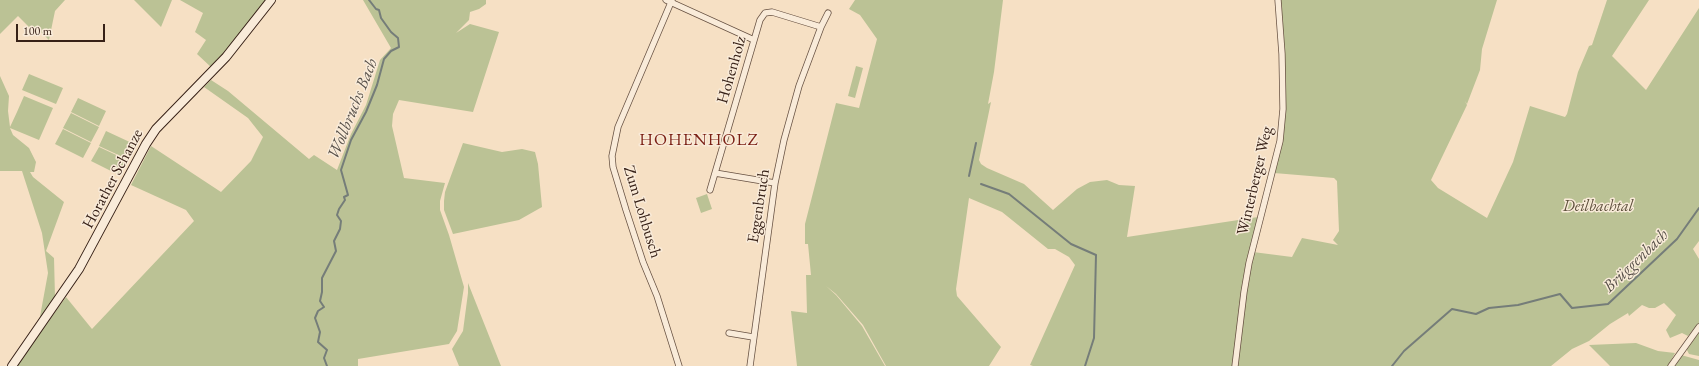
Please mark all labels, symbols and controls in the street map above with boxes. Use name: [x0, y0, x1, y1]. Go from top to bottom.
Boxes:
scale bar: [18, 16, 107, 42]
text: 100 m: [23, 23, 52, 39]
street label: Hohenholz: [713, 34, 751, 106]
water label: Wollbruchs Bach: [324, 56, 382, 162]
street label: Winterberger Weg: [1233, 125, 1277, 237]
street label: Horather Schanze: [79, 126, 147, 232]
district label: HOHENHOLZ: [639, 130, 759, 150]
street label: Zum Lohbusch: [619, 163, 665, 261]
street label: Eggenbruch: [744, 168, 774, 244]
park label: Deilbachtal: [1563, 197, 1633, 217]
water label: Brüggenbach: [1599, 225, 1673, 297]

